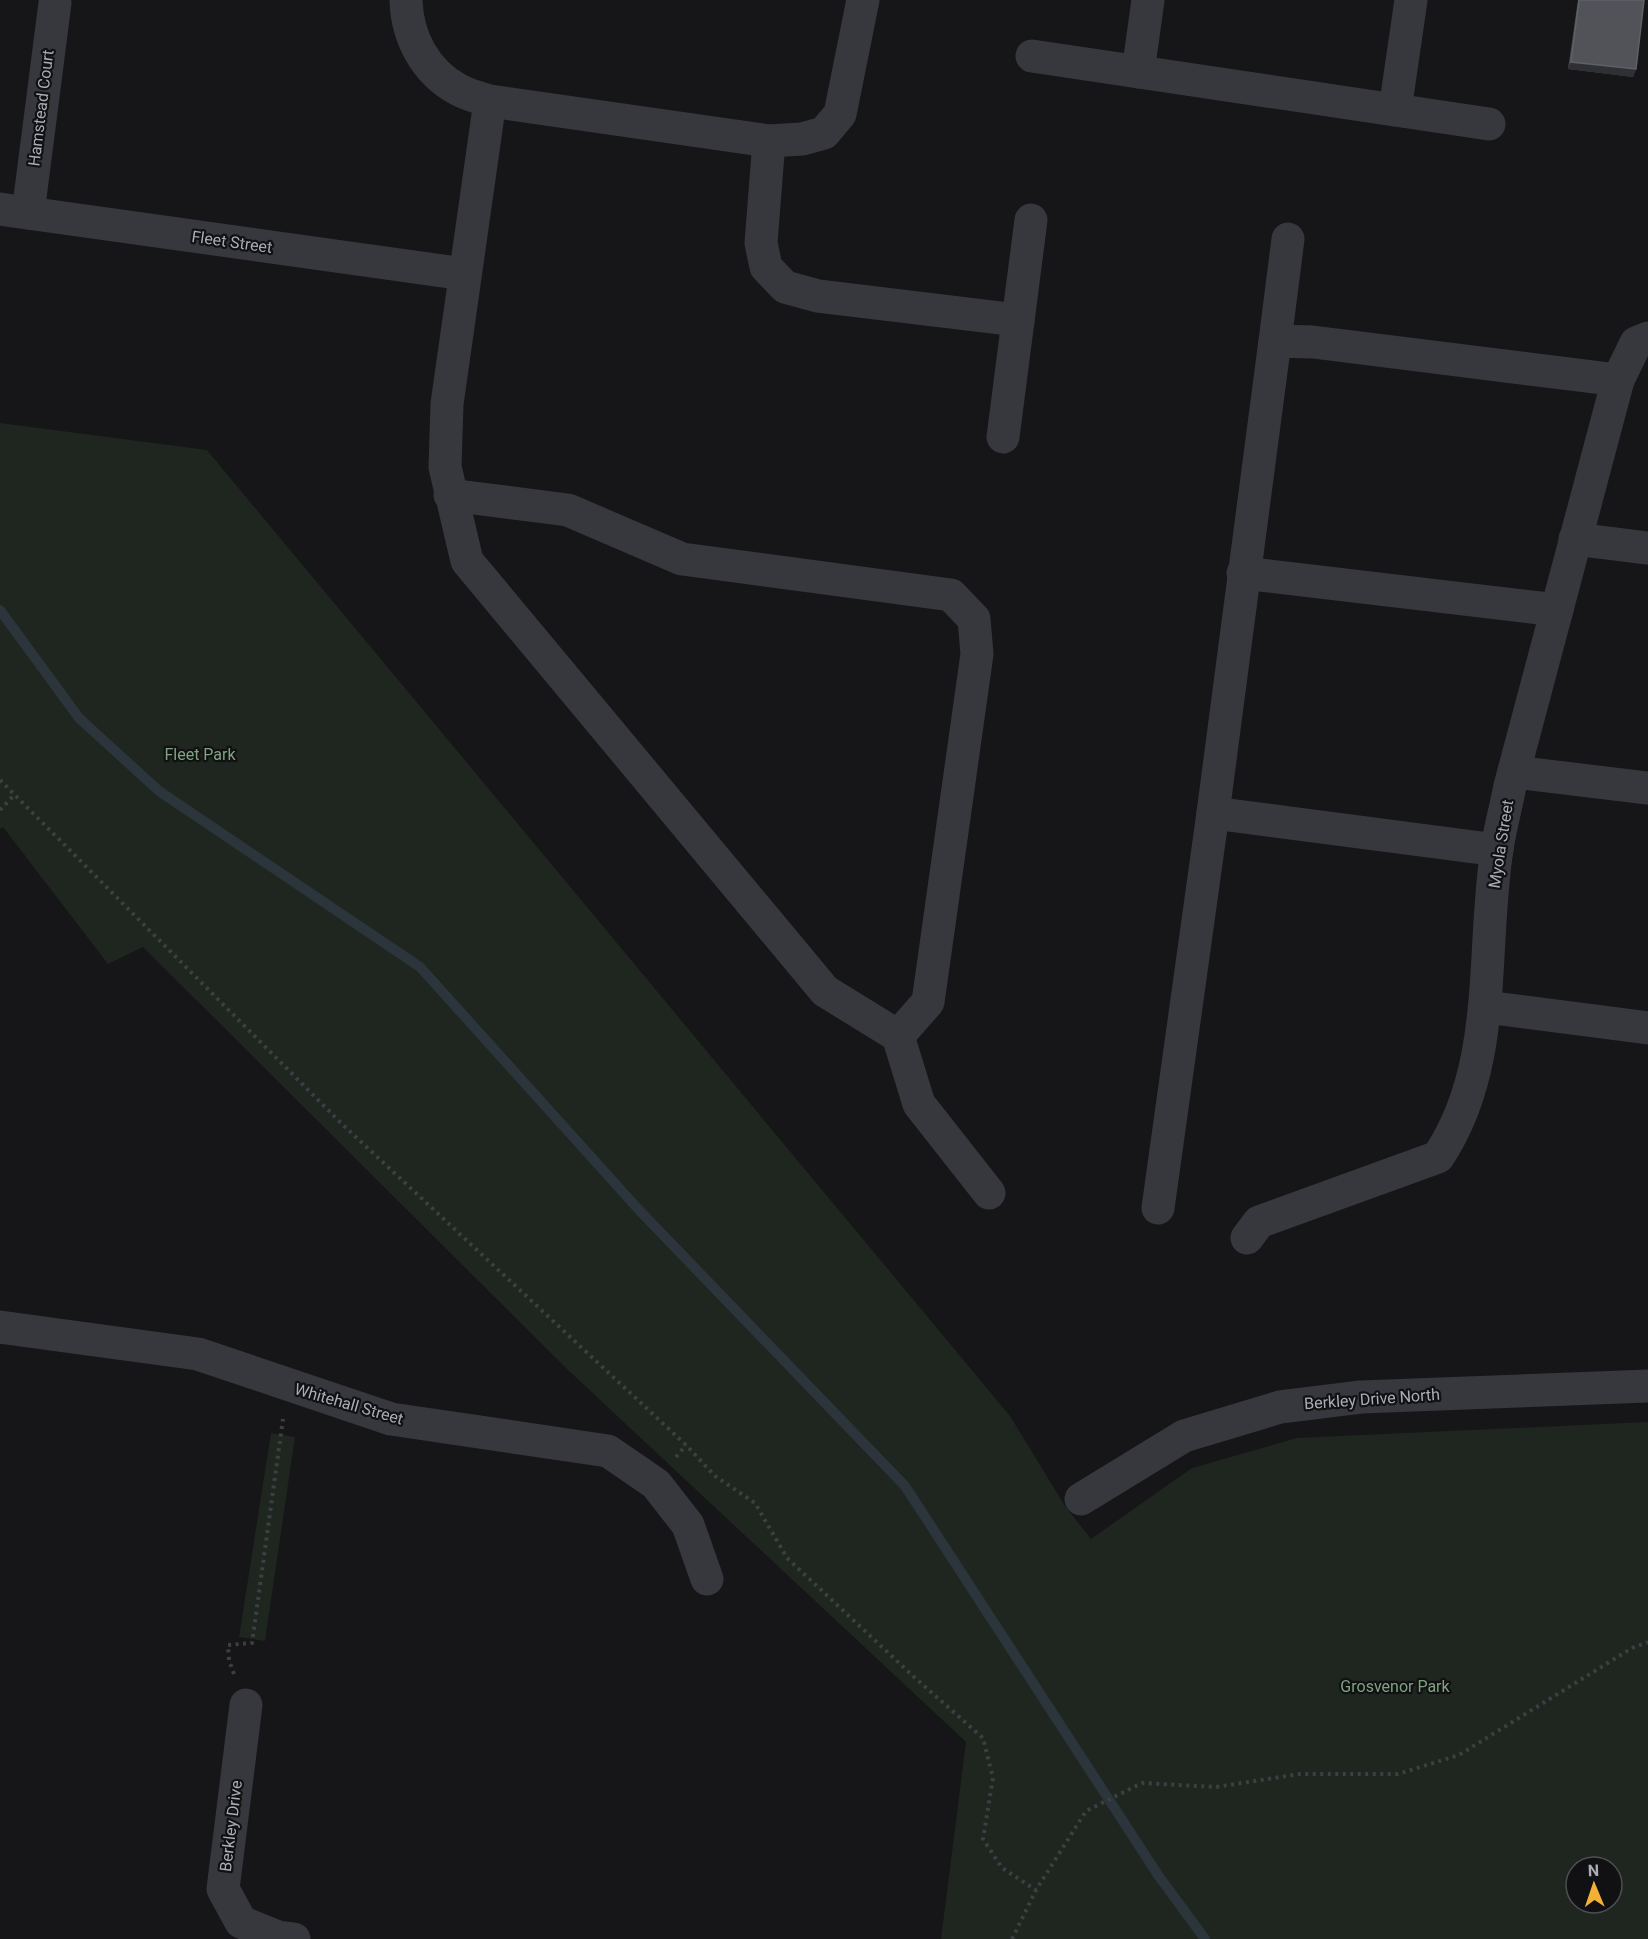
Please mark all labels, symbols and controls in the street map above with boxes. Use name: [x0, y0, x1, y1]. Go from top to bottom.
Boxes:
street label: Hamstead Court: [24, 49, 58, 167]
street label: Fleet Street: [191, 227, 273, 257]
park label: Fleet Park: [164, 745, 236, 764]
street label: Myola Street: [1485, 798, 1517, 890]
street label: Whitehall Street: [293, 1379, 405, 1429]
street label: Berkley Drive North: [1303, 1385, 1441, 1413]
park label: Grosvenor Park: [1340, 1677, 1451, 1696]
street label: Berkley Drive: [216, 1779, 246, 1873]
north arrow: [1564, 1855, 1624, 1915]
text: N: [1588, 1861, 1599, 1880]

